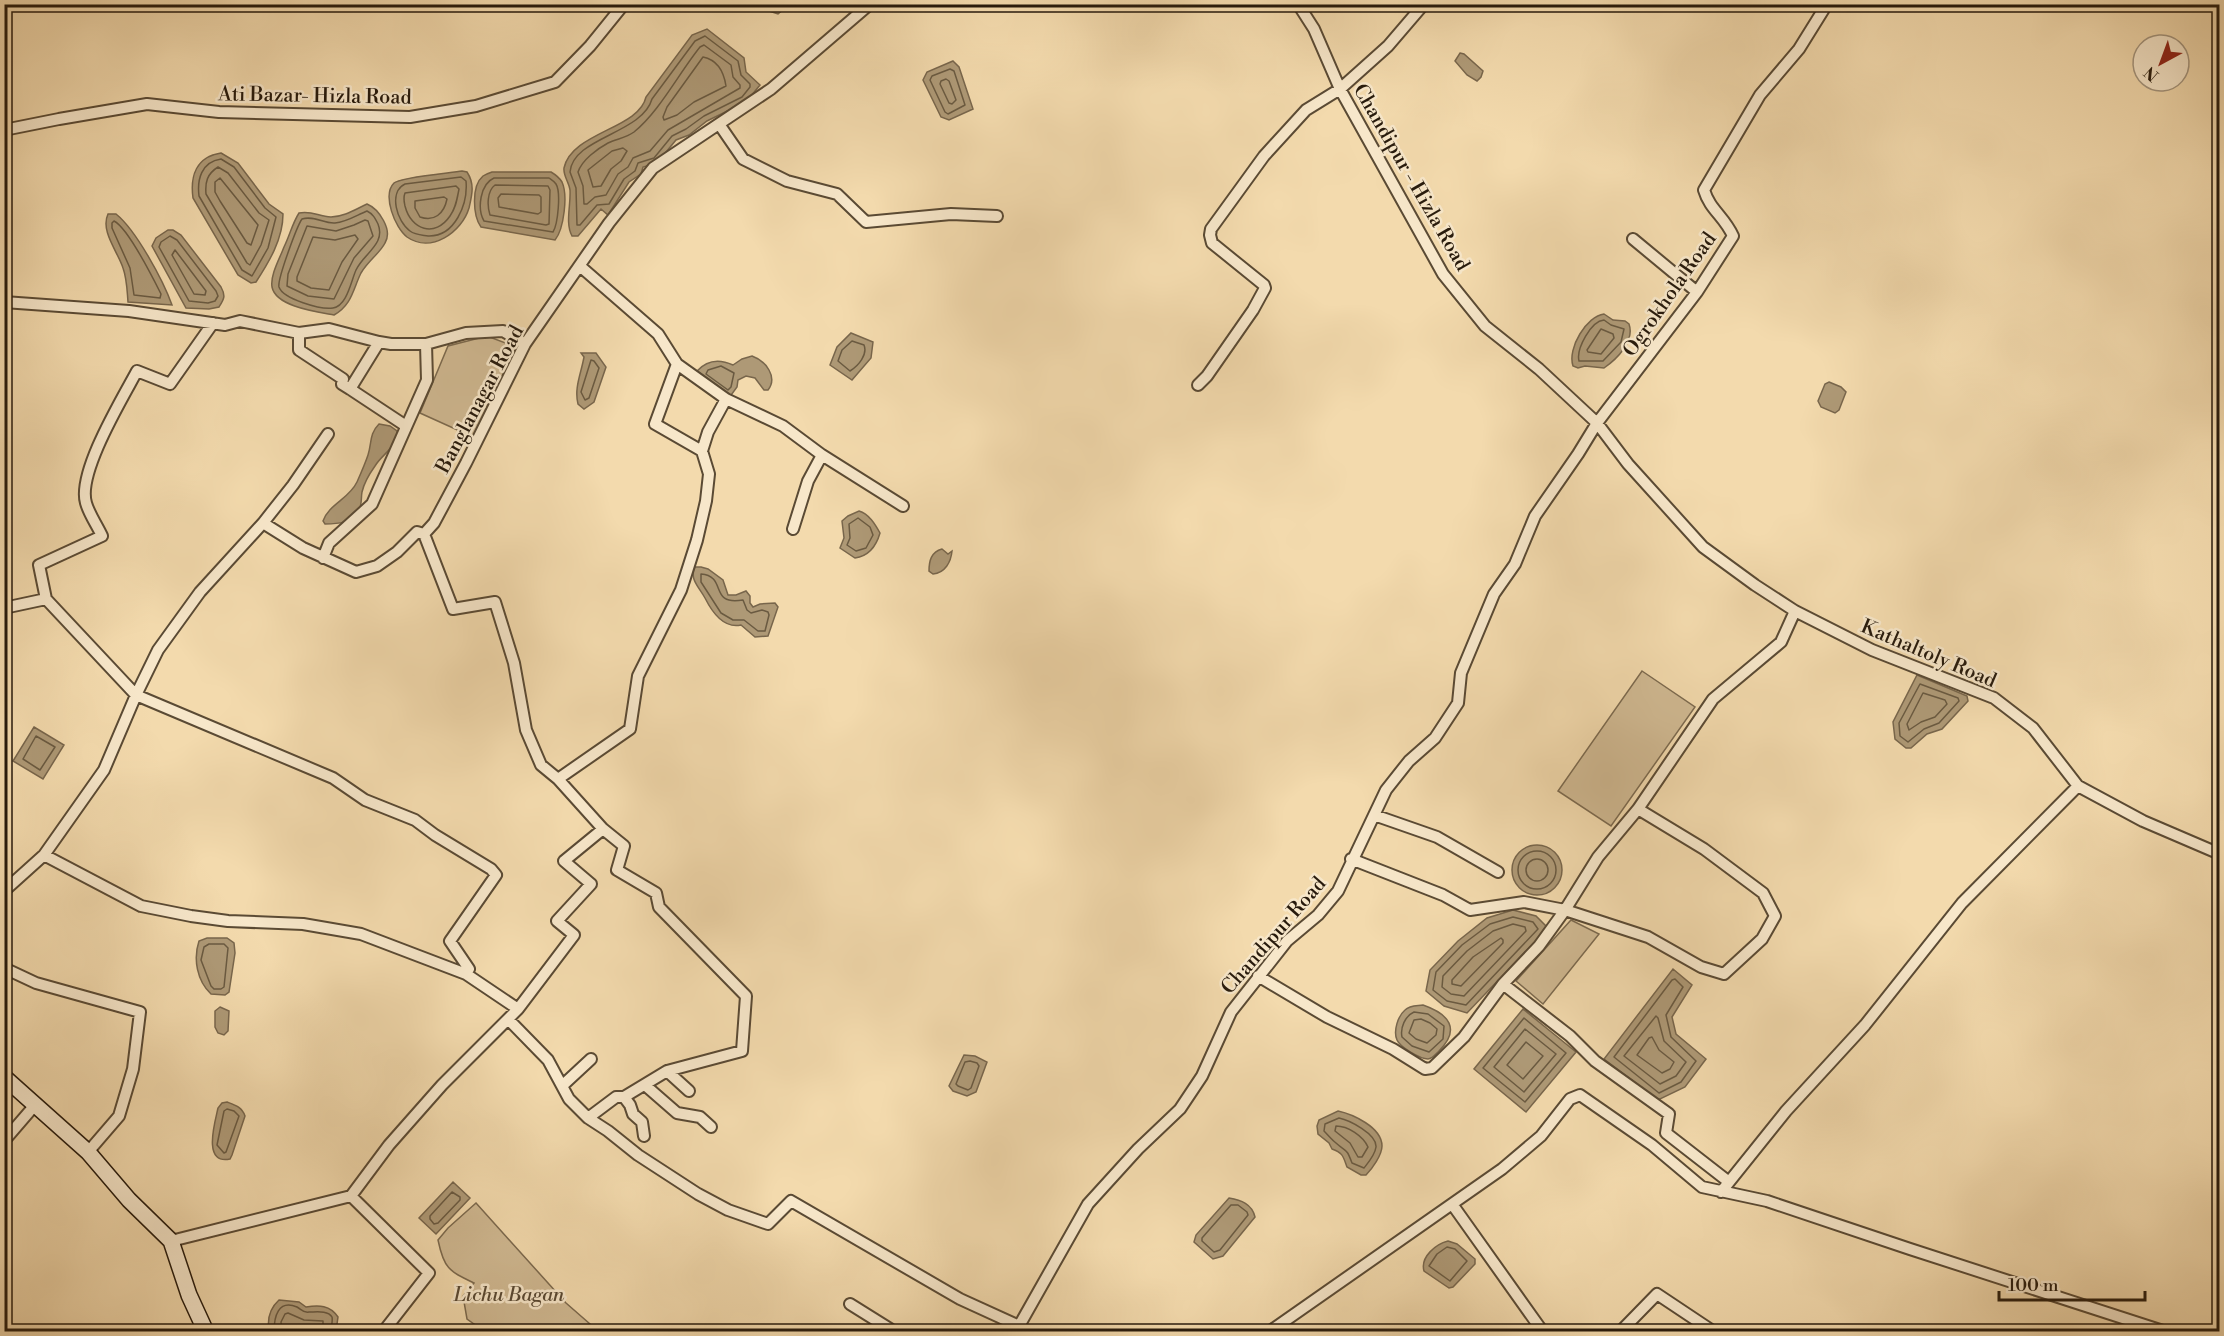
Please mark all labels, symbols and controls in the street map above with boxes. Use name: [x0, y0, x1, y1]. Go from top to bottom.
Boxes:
north arrow: [2131, 33, 2191, 93]
text: N: [2140, 62, 2163, 85]
street label: Chandipur - Hizla Road: [1347, 80, 1475, 276]
street label: Ati Bazar- Hizla Road: [217, 82, 413, 111]
street label: Ogrokhola Road: [1618, 227, 1723, 362]
street label: Banglanagar Road: [430, 321, 530, 479]
street label: Kathaltoly Road: [1857, 615, 2001, 694]
street label: Chandipur Road: [1216, 872, 1332, 1000]
scale bar: [1999, 1264, 2144, 1302]
text: 100 m: [2008, 1274, 2059, 1297]
park label: Lichu Bagan: [453, 1283, 565, 1308]

